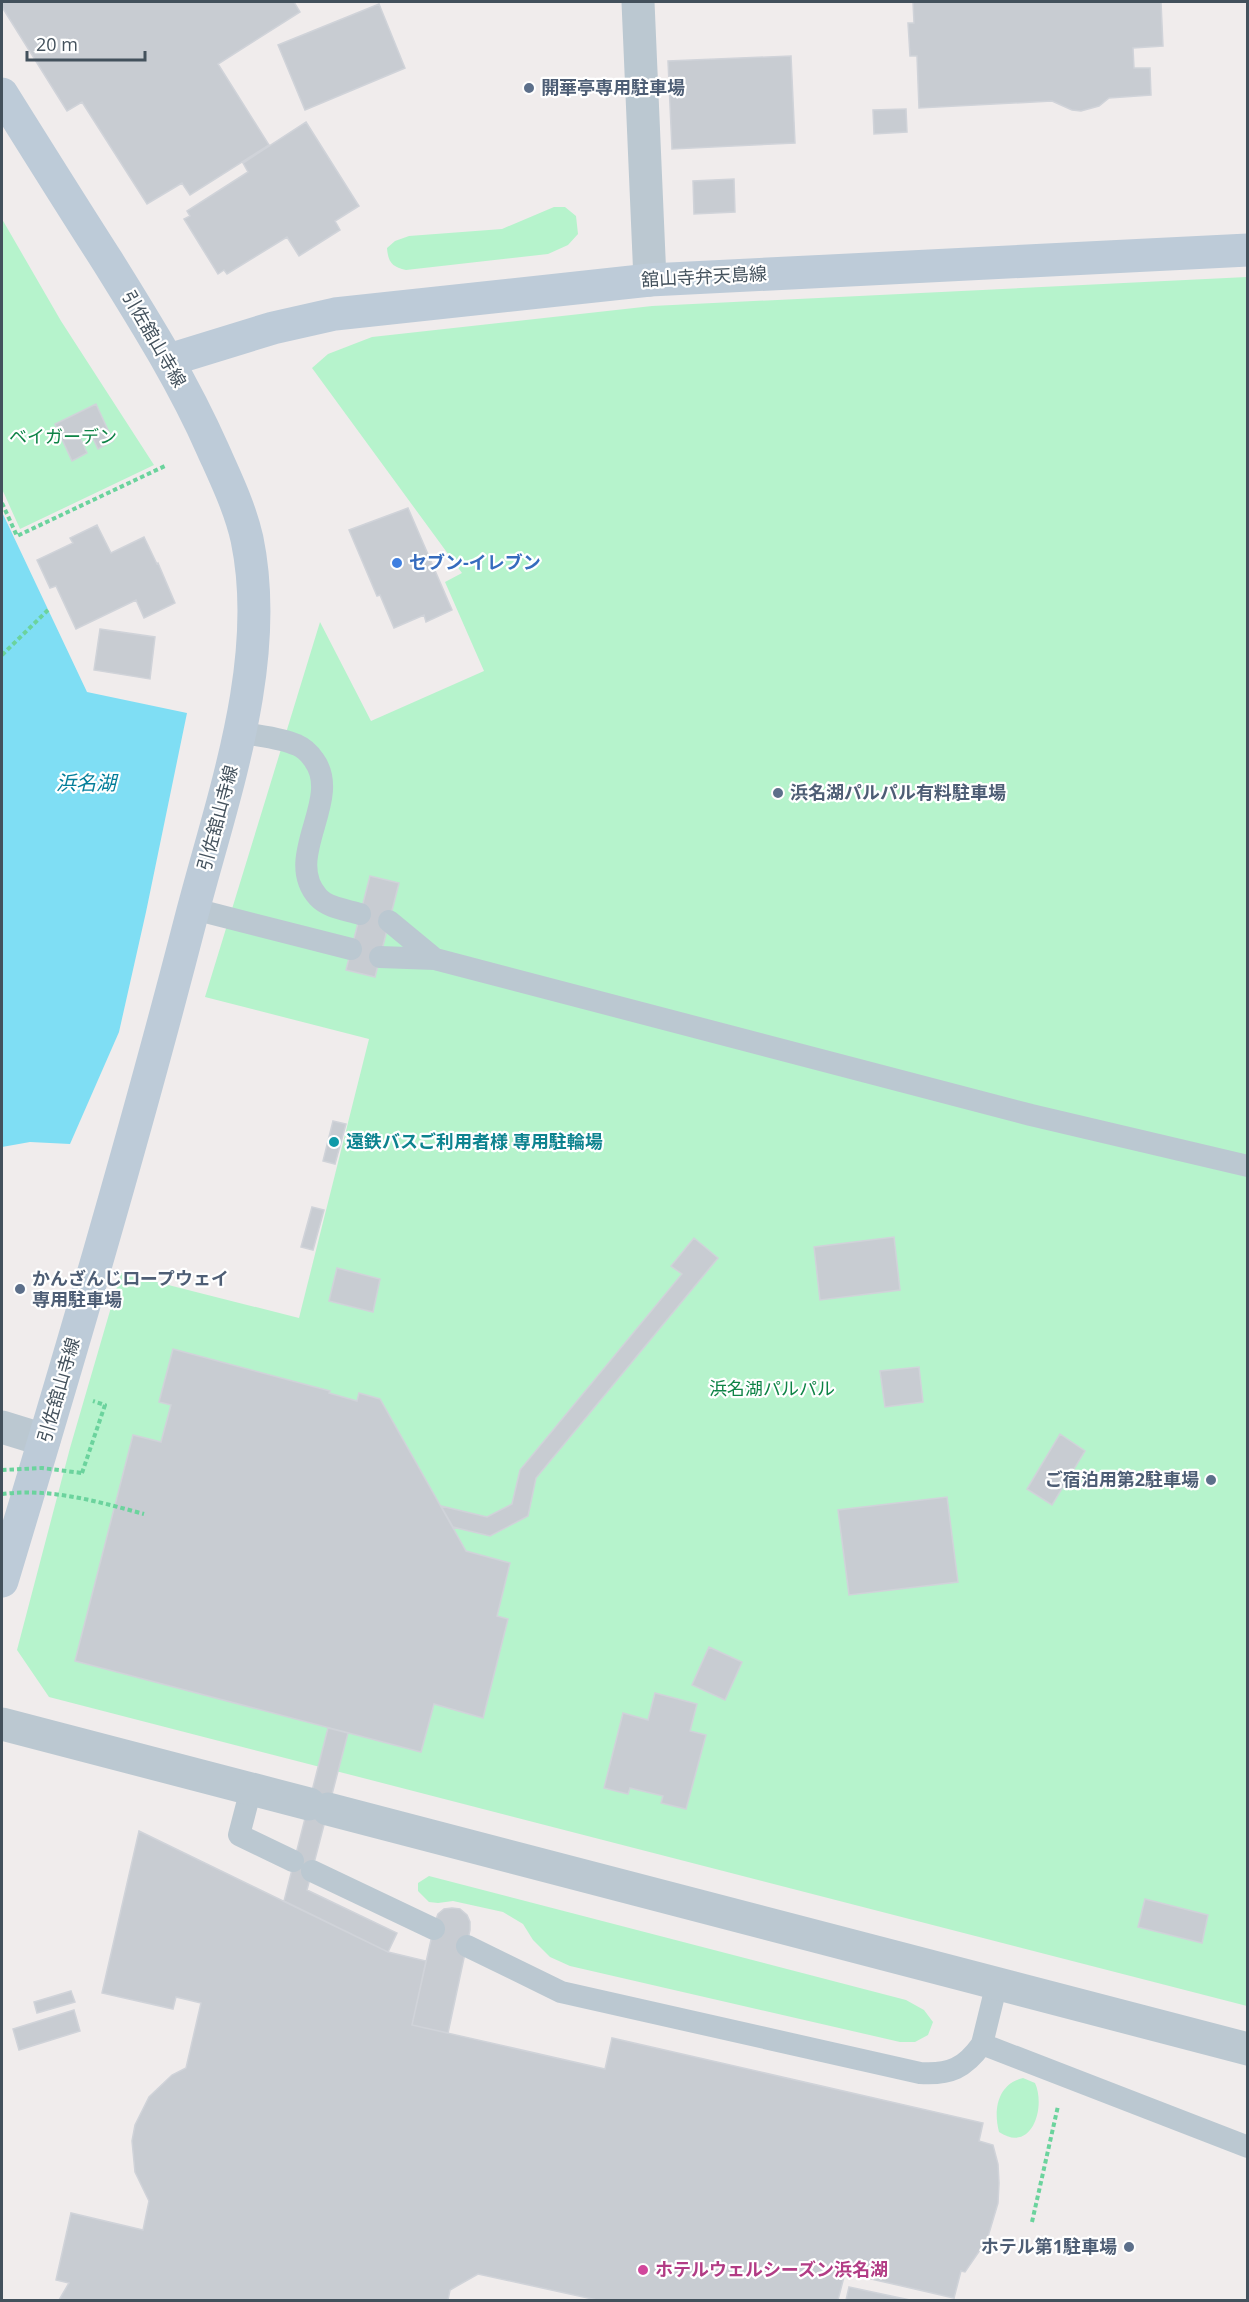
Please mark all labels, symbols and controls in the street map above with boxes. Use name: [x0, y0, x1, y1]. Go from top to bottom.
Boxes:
scale bar: [27, 24, 146, 62]
text: 20 m: [36, 32, 78, 56]
place label: 開華亭専用駐車場: [541, 75, 685, 99]
marker: 開華亭専用駐車場: [522, 81, 536, 95]
street label: 舘山寺弁天島線: [640, 261, 767, 291]
street label: 引佐舘山寺線: [117, 286, 192, 391]
park label: ベイガーデン: [9, 424, 117, 448]
place label: セブン-イレブン: [409, 550, 541, 574]
marker: セブン-イレブン: [390, 556, 404, 570]
street label: 引佐舘山寺線: [191, 762, 243, 873]
water label: 浜名湖: [56, 769, 119, 796]
place label: 浜名湖パルパル有料駐車場: [790, 780, 1006, 804]
marker: 浜名湖パルパル有料駐車場: [771, 786, 785, 800]
place label: 遠鉄バスご利用者様 専用駐輪場: [346, 1129, 603, 1153]
marker: 遠鉄バスご利用者様 専用駐輪場: [327, 1135, 341, 1149]
place label: かんざんじロープウェイ 専用駐車場: [32, 1266, 229, 1311]
marker: かんざんじロープウェイ 専用駐車場: [13, 1282, 27, 1296]
street label: 引佐舘山寺線: [32, 1335, 84, 1445]
park label: 浜名湖パルパル: [709, 1376, 835, 1400]
place label: ご宿泊用第2駐車場: [1045, 1467, 1199, 1491]
marker: ご宿泊用第2駐車場: [1204, 1473, 1218, 1487]
place label: ホテル第1駐車場: [981, 2234, 1117, 2258]
marker: ホテル第1駐車場: [1122, 2240, 1136, 2254]
place label: ホテルウェルシーズン浜名湖: [655, 2257, 888, 2281]
marker: ホテルウェルシーズン浜名湖: [636, 2263, 650, 2277]

